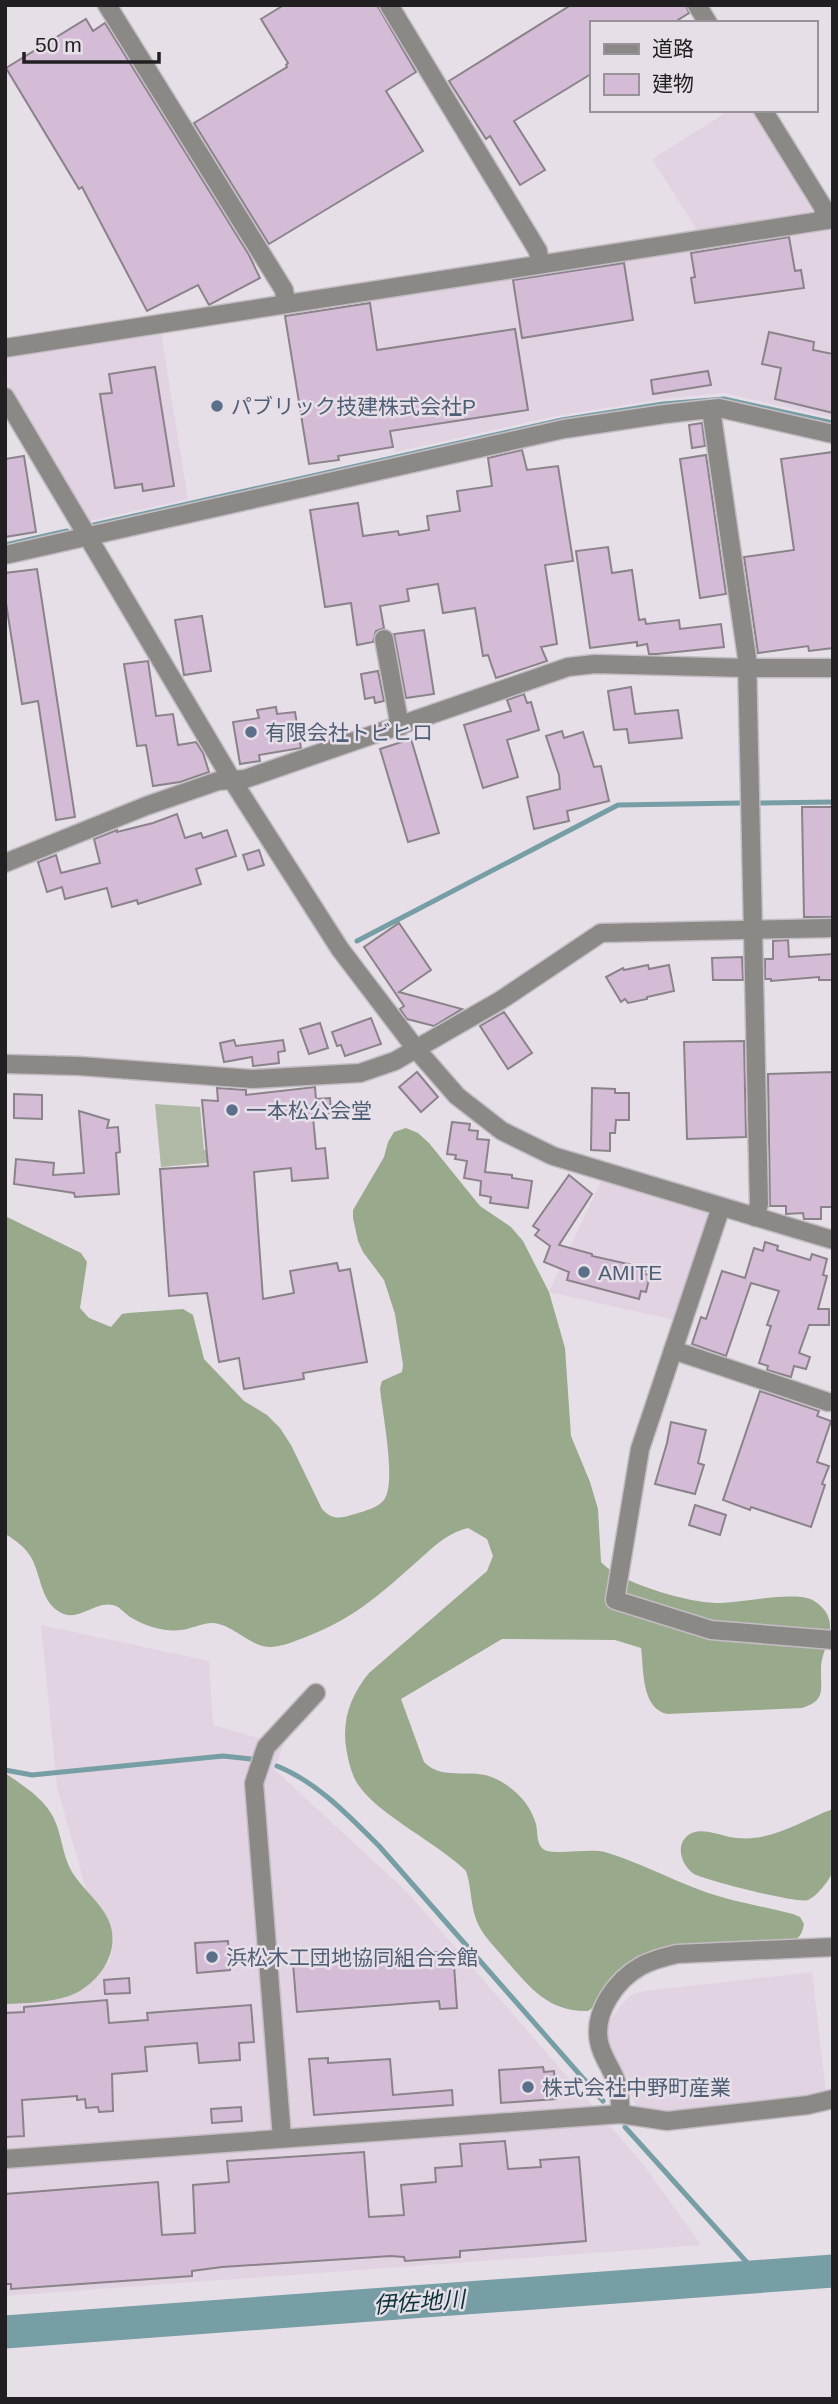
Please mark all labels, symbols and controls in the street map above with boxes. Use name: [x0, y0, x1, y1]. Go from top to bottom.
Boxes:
scale bar: [24, 21, 159, 65]
legend: [590, 21, 817, 112]
text: 50 m: [35, 33, 82, 56]
text: 道路: [652, 37, 694, 60]
text: 建物: [652, 72, 694, 95]
place label: パブリック技建株式会社P: [231, 395, 476, 418]
marker: パブリック技建株式会社P: [209, 398, 225, 414]
place label: 有限会社トビヒロ: [265, 721, 433, 744]
marker: 有限会社トビヒロ: [243, 724, 259, 740]
place label: 一本松公会堂: [246, 1099, 372, 1122]
marker: 一本松公会堂: [224, 1102, 240, 1118]
place label: AMITE: [598, 1261, 662, 1284]
marker: AMITE: [576, 1264, 592, 1280]
place label: 浜松木工団地協同組合会館: [226, 1946, 478, 1969]
marker: 浜松木工団地協同組合会館: [204, 1949, 220, 1965]
place label: 株式会社中野町産業: [542, 2076, 731, 2099]
marker: 株式会社中野町産業: [520, 2079, 536, 2095]
water label: 伊佐地川: [372, 2286, 469, 2318]

